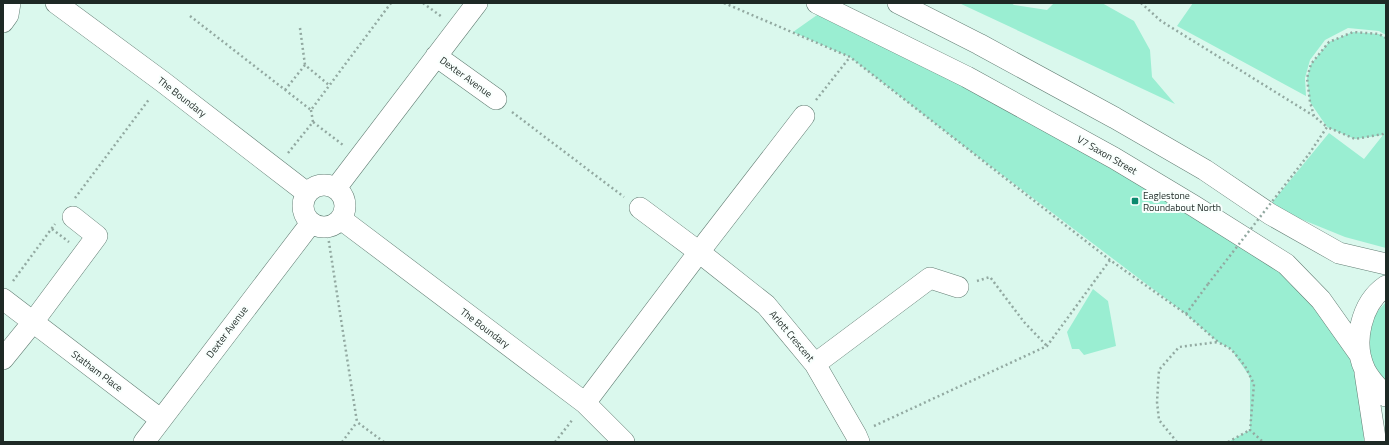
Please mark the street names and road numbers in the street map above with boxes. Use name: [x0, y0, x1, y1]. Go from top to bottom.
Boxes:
street label: Dexter Avenue: [437, 53, 495, 101]
street label: The Boundary: [154, 73, 210, 121]
street label: V7 Saxon Street: [1074, 132, 1140, 179]
street label: Dexter Avenue: [203, 303, 251, 361]
street label: The Boundary: [457, 304, 513, 352]
street label: Arlott Crescent: [766, 307, 818, 365]
street label: Statham Place: [68, 347, 126, 395]

